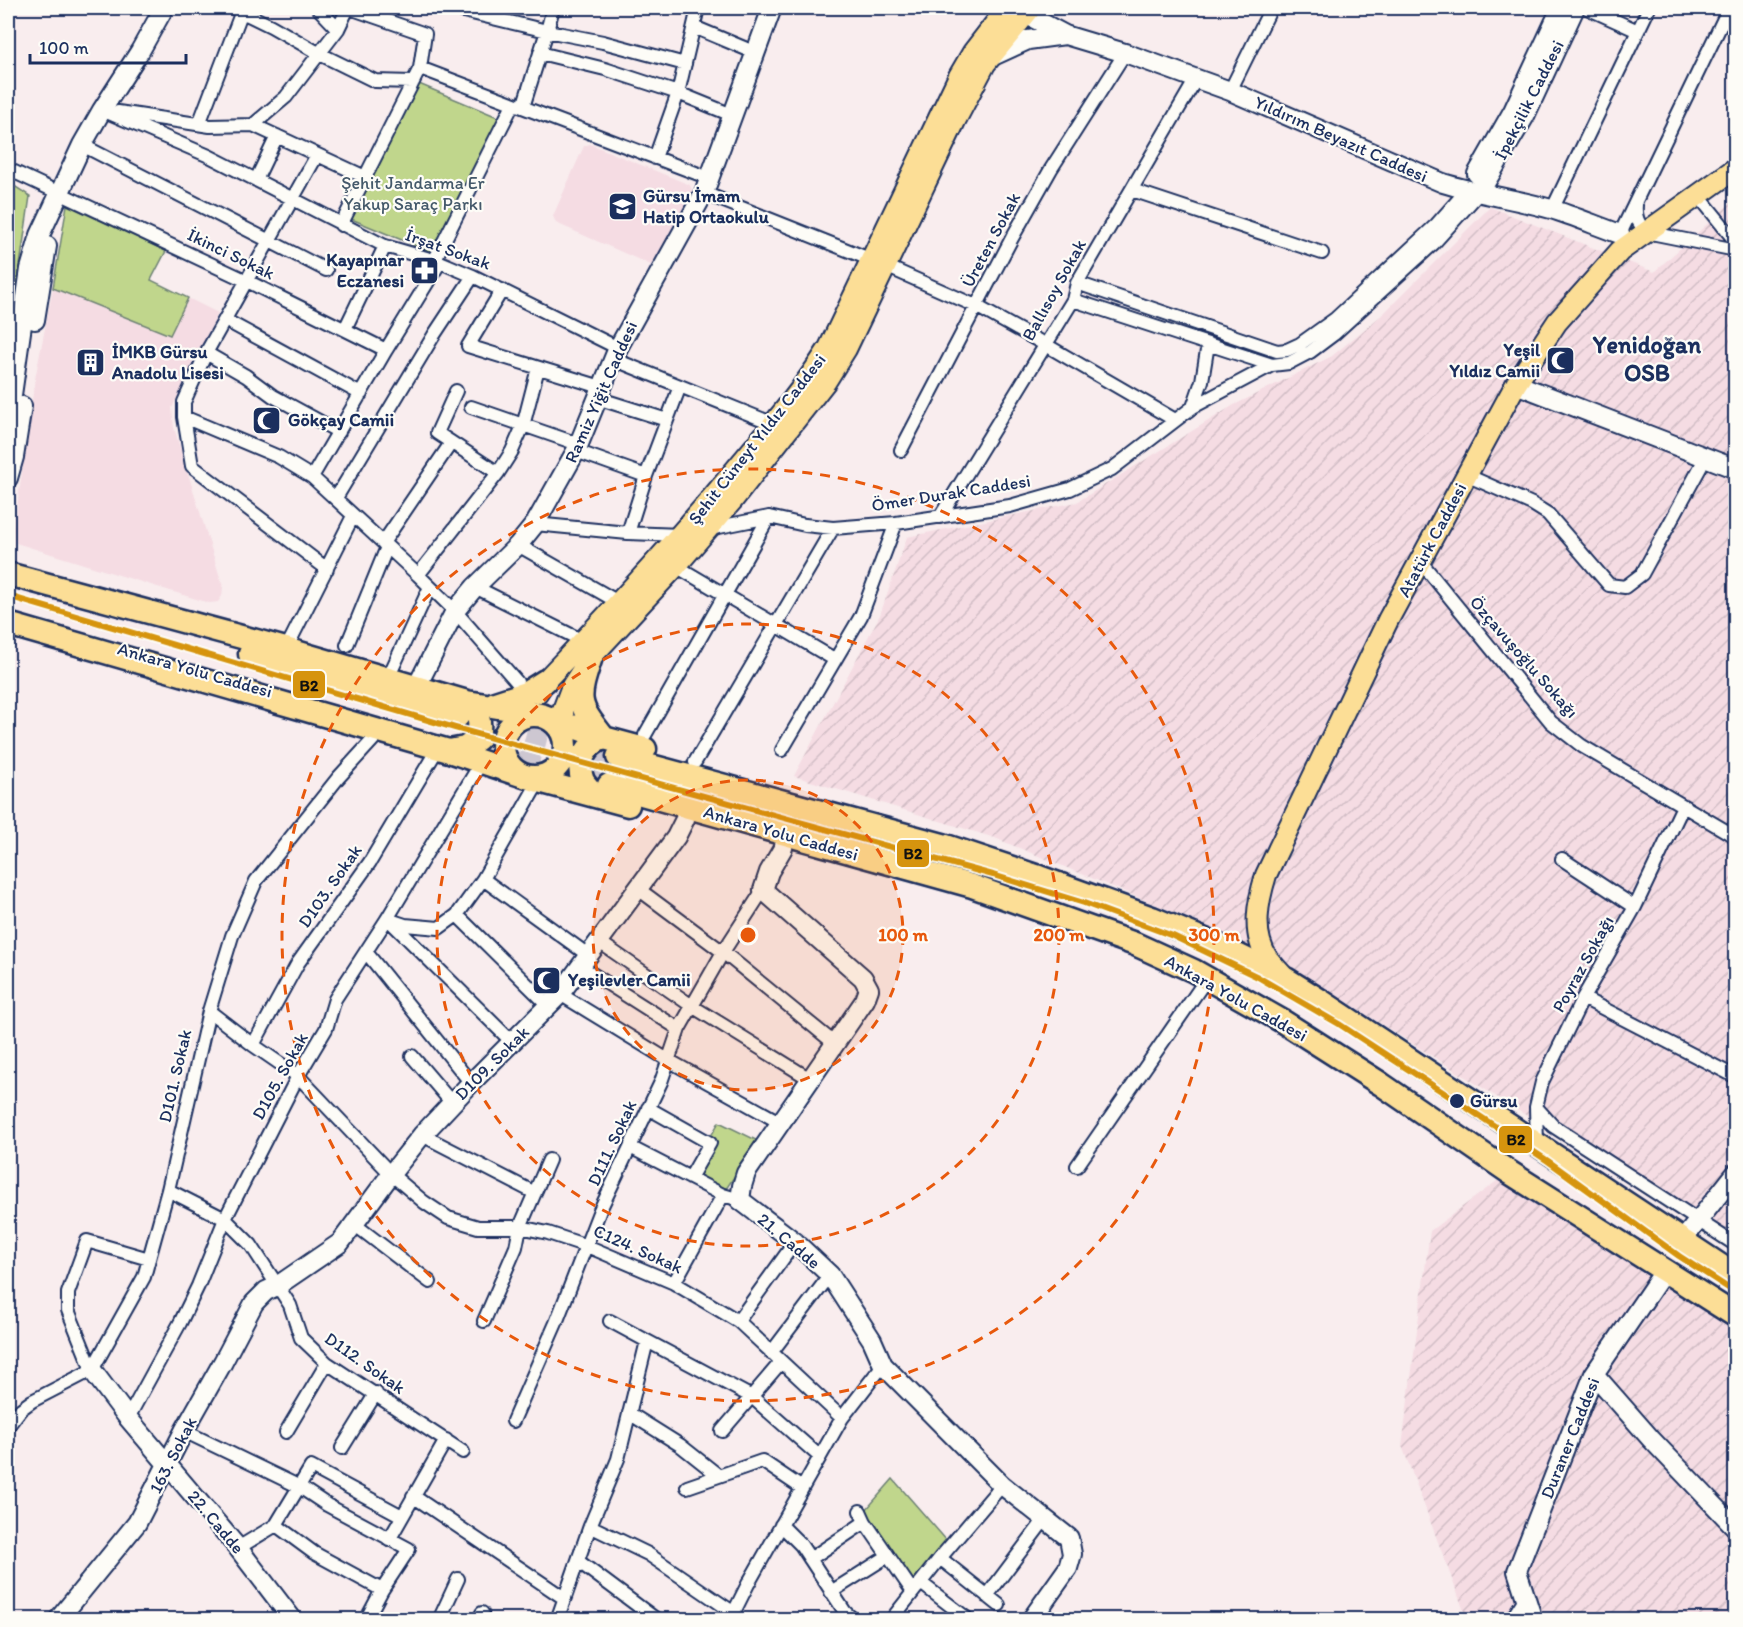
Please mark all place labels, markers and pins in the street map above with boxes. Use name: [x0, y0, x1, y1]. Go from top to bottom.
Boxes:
place label: Gürsu İmam Hatip Ortaokulu: [643, 185, 770, 228]
school or university icon: Gürsu İmam Hatip Ortaokulu: [606, 190, 638, 222]
place label: Kayapınar Eczanesi: [326, 249, 405, 292]
pharmacy icon: Kayapınar Eczanesi: [409, 254, 441, 286]
place label: Yeşil Yıldız Camii: [1448, 339, 1541, 382]
place label: İMKB Gürsu Anadolu Lisesi: [111, 341, 224, 384]
mosque icon: Yeşil Yıldız Camii: [1545, 344, 1577, 376]
building icon: İMKB Gürsu Anadolu Lisesi: [75, 346, 107, 378]
mosque icon: Gökçay Camii: [251, 404, 283, 436]
place label: Gökçay Camii: [288, 409, 394, 431]
centre of rings: [738, 925, 758, 945]
mosque icon: Yeşilevler Camii: [531, 964, 563, 996]
place label: Yeşilevler Camii: [567, 969, 691, 991]
place label: Gürsu: [1470, 1090, 1518, 1112]
marker: Gürsu: [1448, 1092, 1466, 1110]

